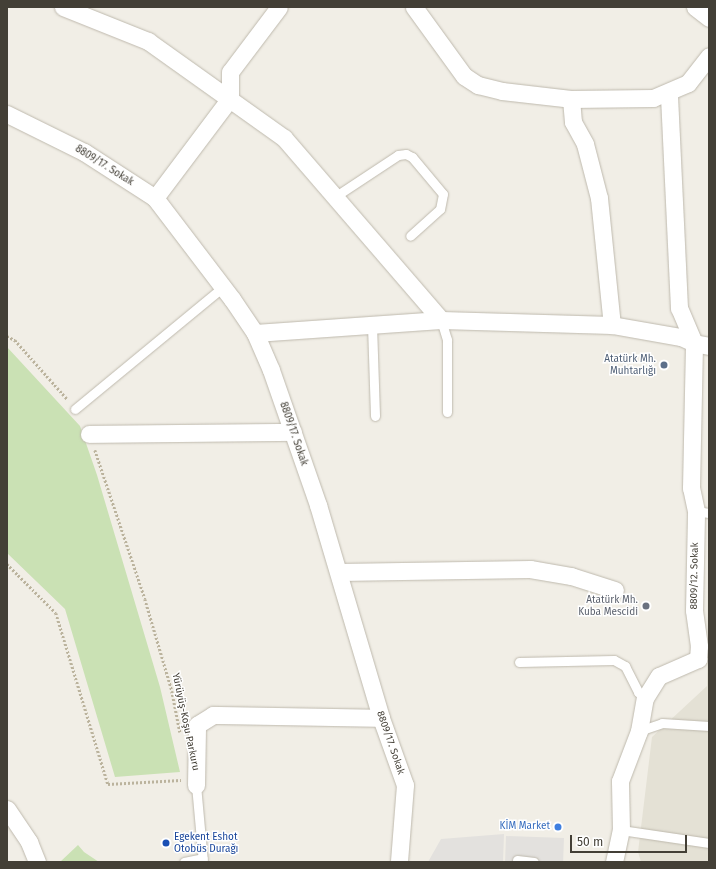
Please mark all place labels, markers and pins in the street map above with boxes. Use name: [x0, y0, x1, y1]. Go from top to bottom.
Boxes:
place label: Atatürk Mh. Muhtarlığı: [604, 353, 656, 376]
marker: Atatürk Mh. Muhtarlığı: [659, 360, 669, 370]
place label: Atatürk Mh. Kuba Mescidi: [578, 594, 638, 618]
marker: Atatürk Mh. Kuba Mescidi: [641, 601, 651, 611]
place label: KİM Market: [500, 821, 550, 833]
marker: KİM Market: [553, 822, 563, 832]
place label: Egekent Eshot Otobüs Durağı: [174, 831, 238, 854]
marker: Egekent Eshot Otobüs Durağı: [161, 838, 171, 848]

